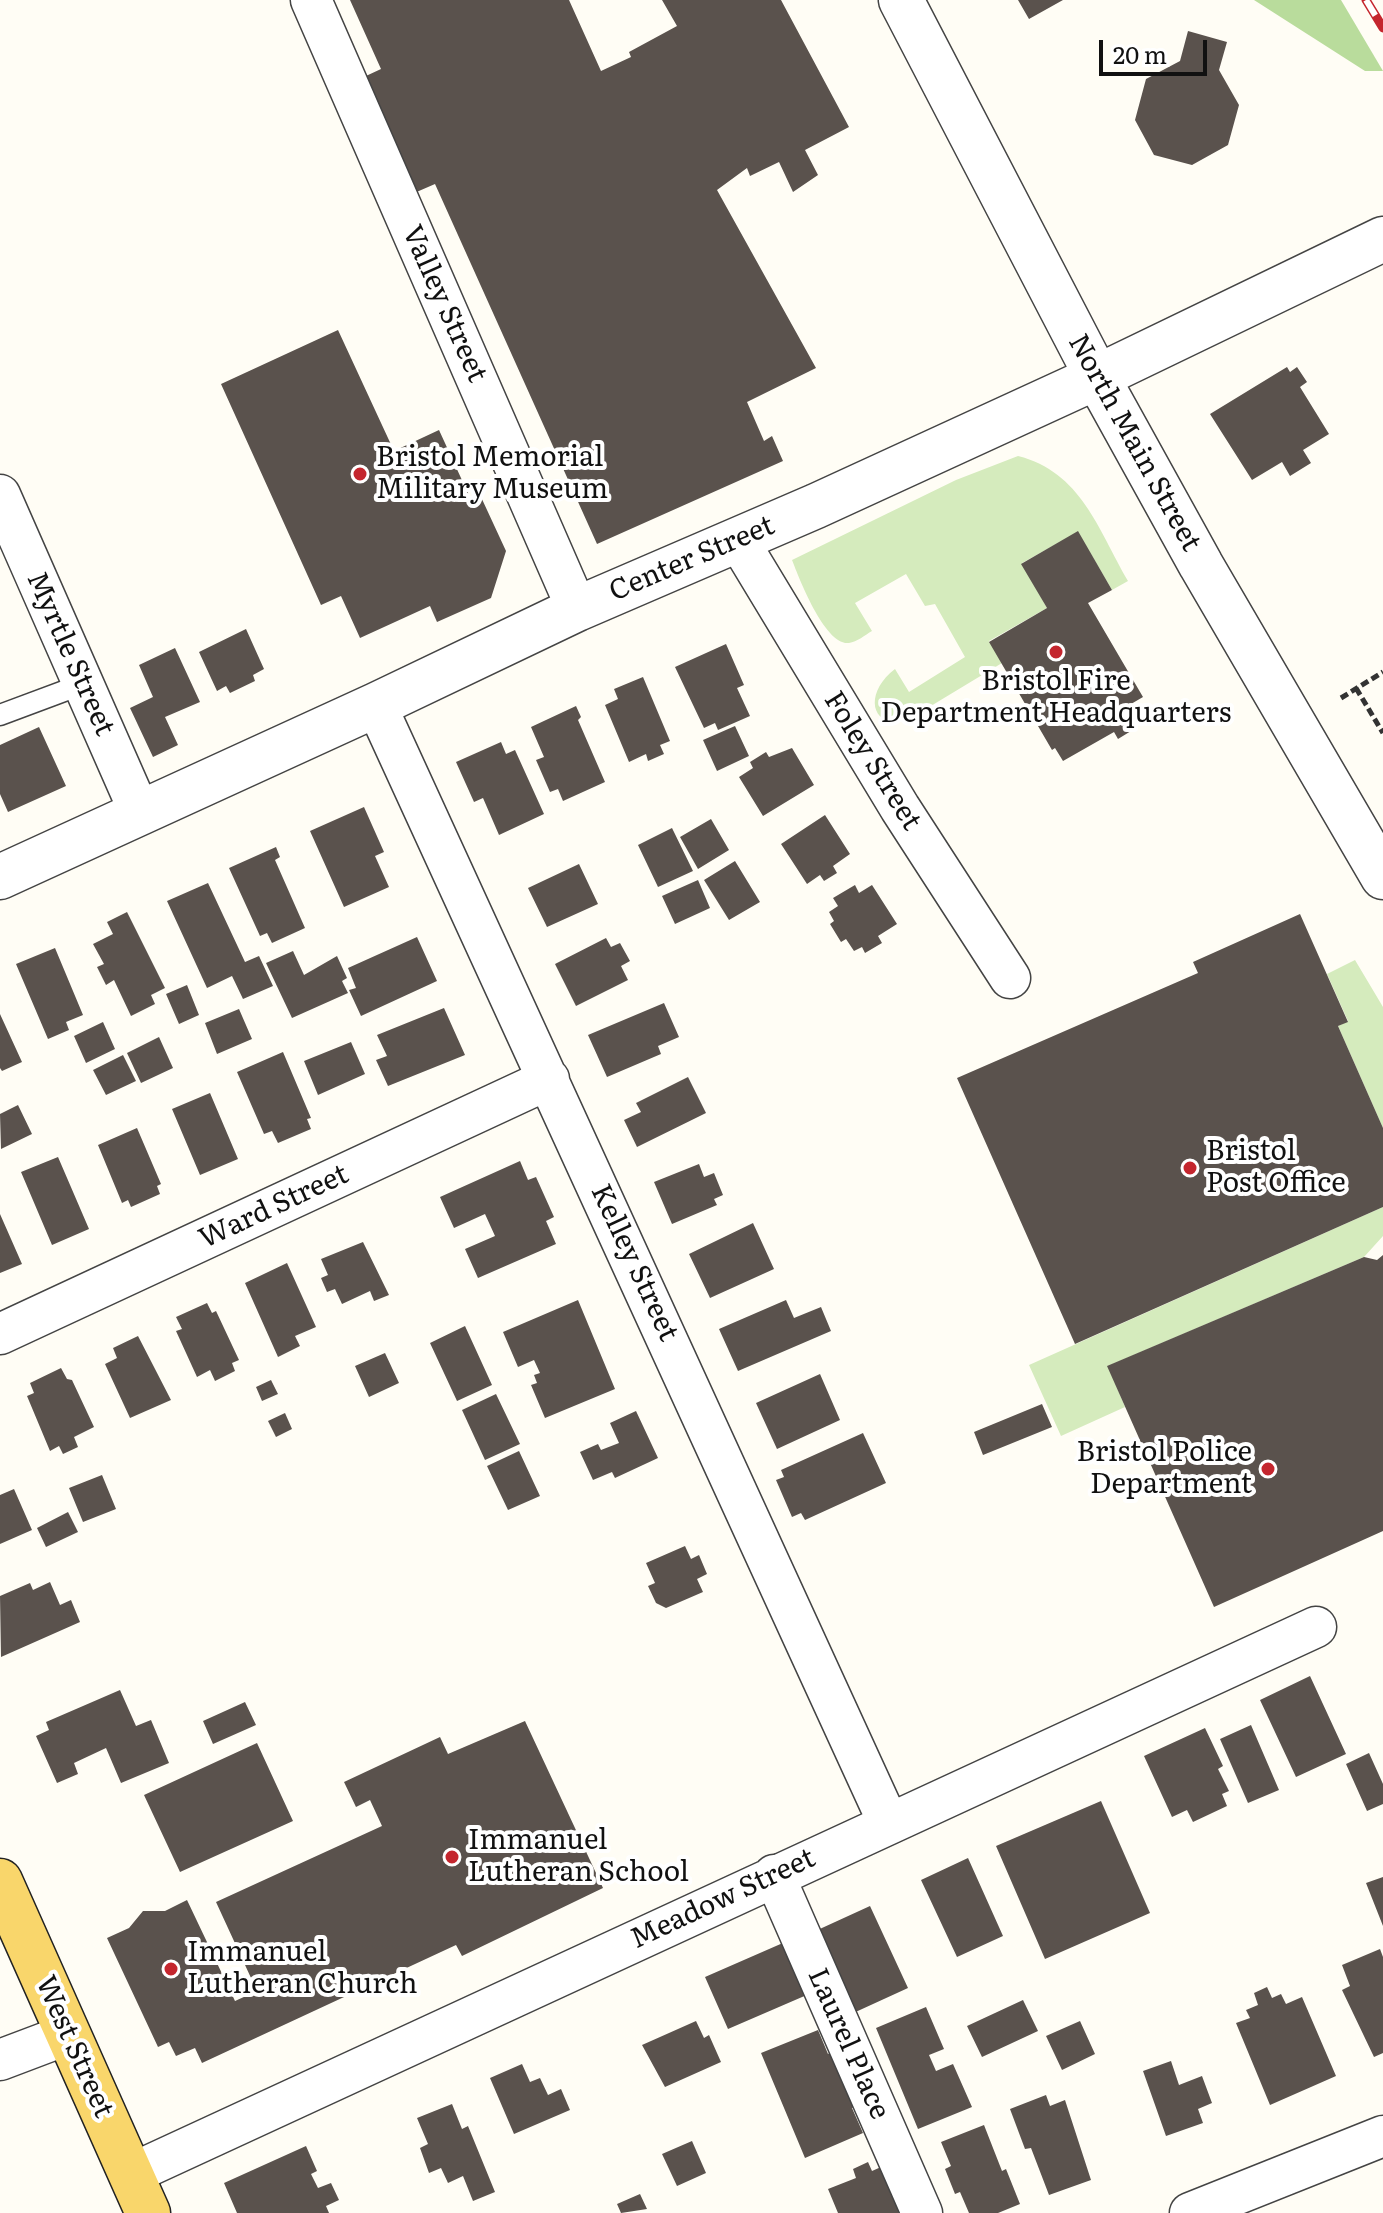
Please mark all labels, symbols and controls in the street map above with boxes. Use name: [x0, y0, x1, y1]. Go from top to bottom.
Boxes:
scale bar: [1103, 24, 1211, 74]
text: 20 m: [1113, 36, 1167, 71]
street label: Valley Street: [394, 220, 494, 388]
street label: North Main Street: [1060, 329, 1208, 557]
place label: Bristol Memorial Military Museum: [376, 441, 608, 507]
marker: Bristol Memorial Military Museum: [351, 465, 369, 483]
street label: Center Street: [604, 509, 780, 609]
street label: Myrtle Street: [19, 567, 121, 741]
marker: Bristol Fire Department Headquarters: [1047, 643, 1065, 661]
place label: Bristol Fire Department Headquarters: [881, 665, 1231, 731]
street label: Foley Street: [816, 685, 928, 837]
place label: Bristol Post Office: [1206, 1135, 1346, 1201]
street label: Ward Street: [194, 1158, 354, 1256]
marker: Bristol Post Office: [1181, 1159, 1199, 1177]
street label: Kelley Street: [583, 1179, 685, 1347]
place label: Bristol Police Department: [1077, 1436, 1252, 1502]
marker: Bristol Police Department: [1259, 1460, 1277, 1478]
place label: Immanuel Lutheran School: [468, 1824, 689, 1890]
street label: Meadow Street: [625, 1842, 821, 1956]
marker: Immanuel Lutheran School: [443, 1848, 461, 1866]
place label: Immanuel Lutheran Church: [187, 1936, 417, 2002]
marker: Immanuel Lutheran Church: [162, 1960, 180, 1978]
street label: Laurel Place: [800, 1963, 896, 2125]
street label: West Street: [28, 1971, 120, 2123]

